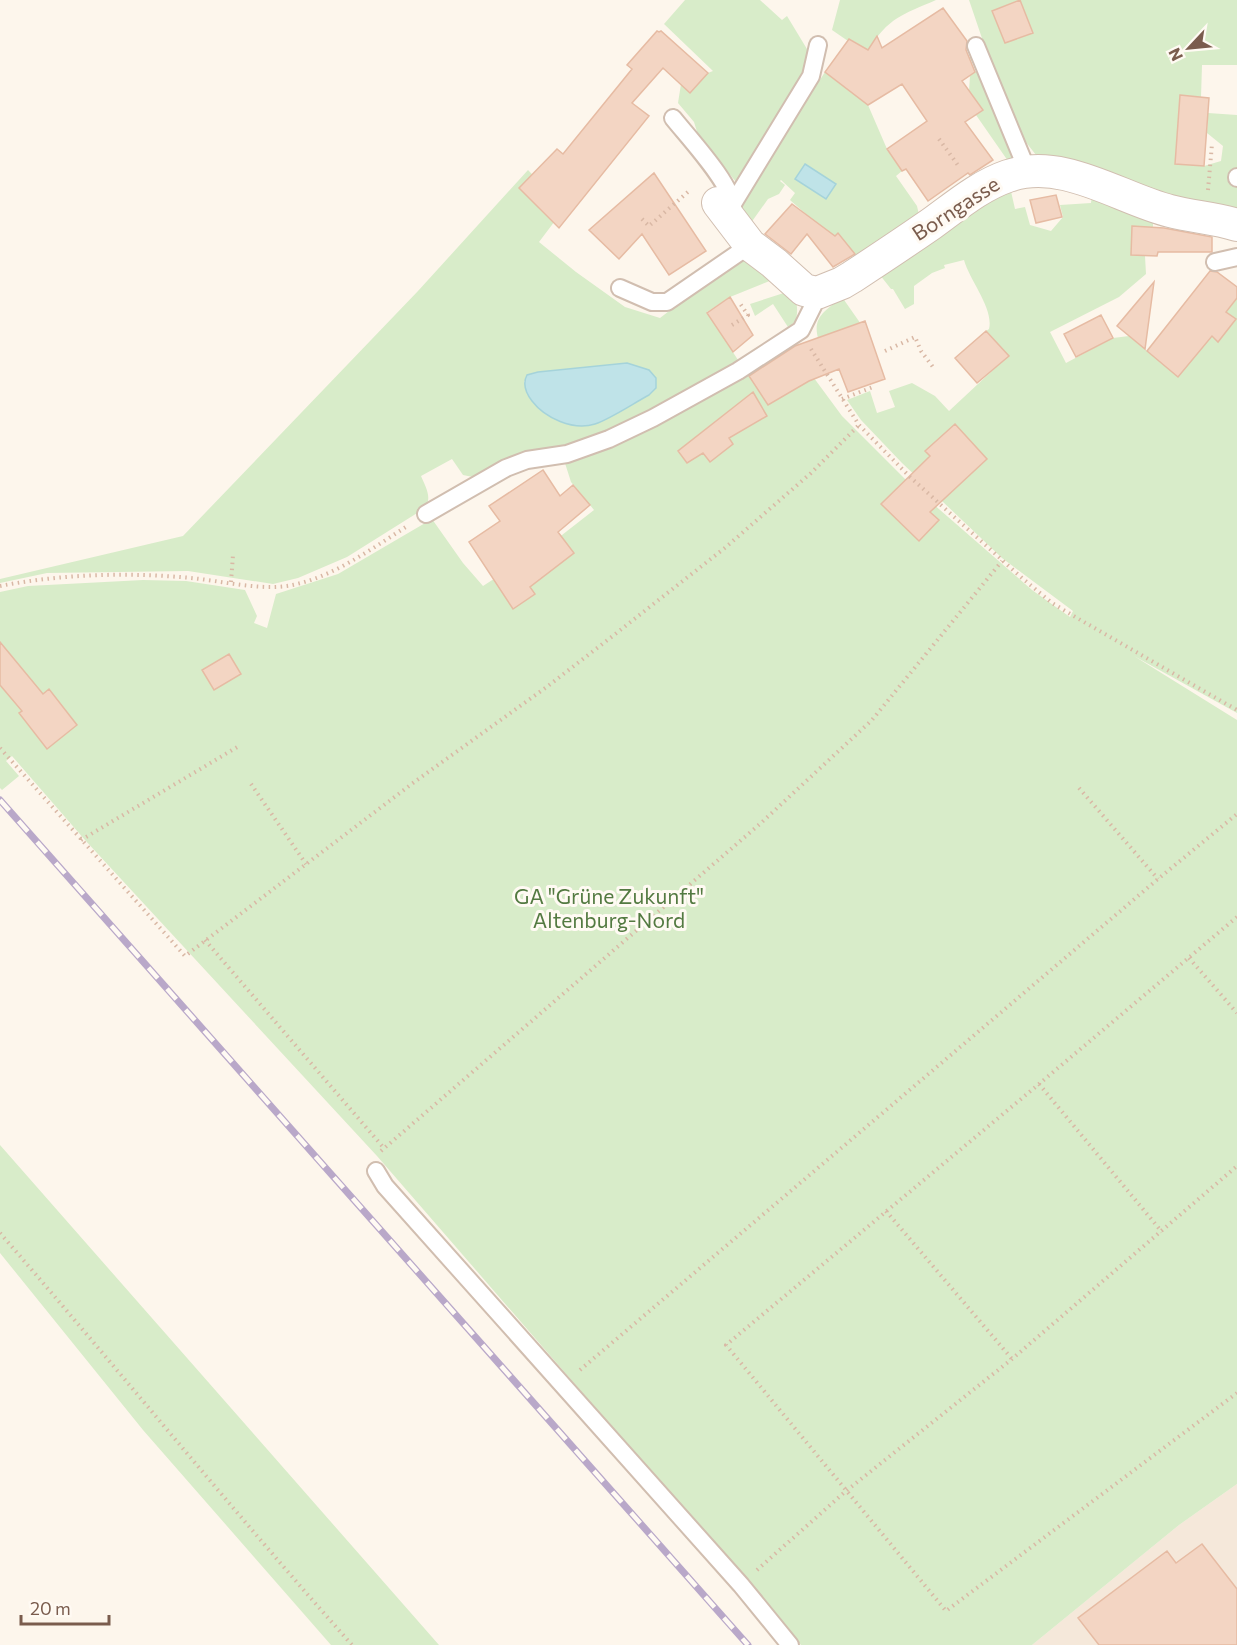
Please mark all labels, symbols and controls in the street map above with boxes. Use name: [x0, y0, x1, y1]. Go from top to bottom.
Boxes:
north arrow: [1159, 18, 1219, 78]
text: N: [1164, 45, 1186, 64]
street label: Borngasse: [907, 170, 1003, 245]
park label: GA "Grüne Zukunft" Altenburg-Nord: [514, 883, 704, 932]
scale bar: [21, 1588, 110, 1626]
text: 20 m: [30, 1597, 71, 1619]

